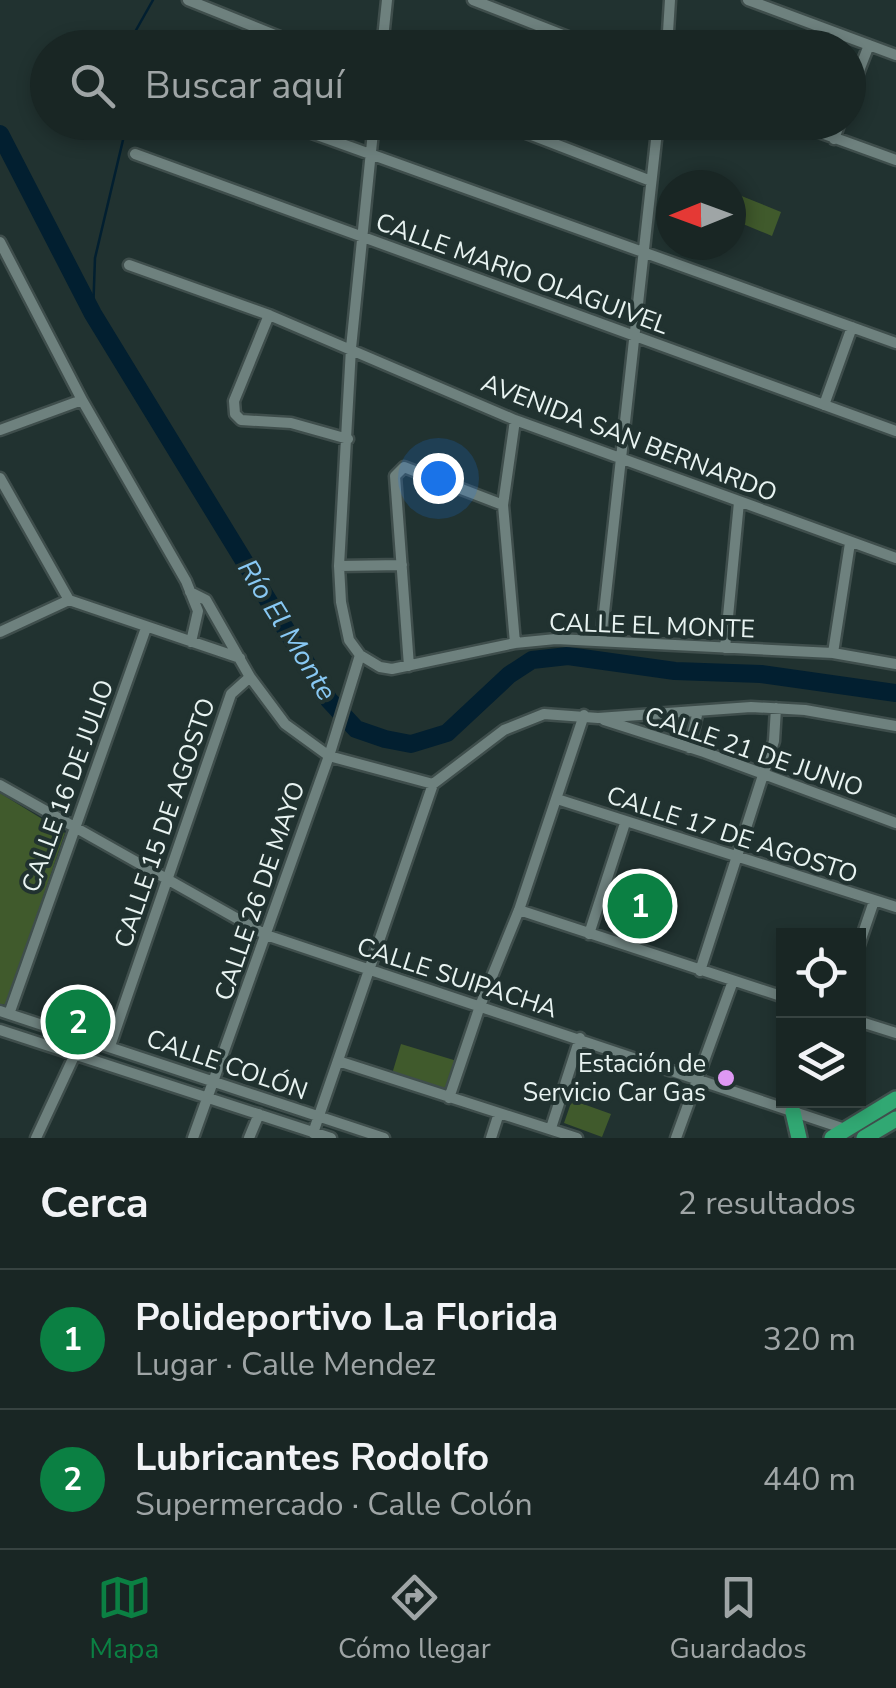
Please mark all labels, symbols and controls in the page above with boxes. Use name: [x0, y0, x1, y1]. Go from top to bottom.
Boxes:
search box: [30, 30, 866, 140]
icon: search: [65, 58, 120, 113]
text: Buscar aquí: [145, 60, 344, 111]
north arrow: [656, 170, 746, 260]
street label: CALLE MARIO OLAGUIVEL: [371, 205, 674, 343]
street label: AVENIDA SAN BERNARDO: [476, 366, 782, 510]
your location: [413, 453, 464, 504]
water label: Río El Monte: [229, 552, 345, 708]
street label: CALLE EL MONTE: [548, 605, 756, 647]
street label: CALLE 16 DE JULIO: [14, 675, 122, 897]
street label: CALLE 15 DE AGOSTO: [106, 694, 224, 952]
street label: CALLE 21 DE JUNIO: [640, 699, 868, 805]
street label: CALLE 26 DE MAYO: [207, 777, 313, 1005]
street label: CALLE 17 DE AGOSTO: [602, 778, 862, 892]
pin: 1: [608, 868, 672, 944]
map controls: [776, 928, 866, 1108]
button: locate: [776, 928, 866, 1018]
street label: CALLE SUIPACHA: [352, 930, 562, 1026]
pin: 2: [46, 984, 110, 1060]
button: layers: [776, 1018, 866, 1108]
street label: CALLE COLÓN: [142, 1021, 312, 1109]
place label: Estación de Servicio Car Gas: [523, 1047, 706, 1110]
marker: Estación de Servicio Car Gas: [715, 1067, 737, 1089]
text: Cerca: [40, 1175, 149, 1232]
text: 2 resultados: [678, 1182, 856, 1225]
text: Polideportivo La Florida: [135, 1292, 558, 1343]
text: 1: [63, 1318, 82, 1361]
text: 320 m: [763, 1318, 856, 1361]
text: Lugar · Calle Mendez: [135, 1343, 436, 1386]
text: Lubricantes Rodolfo: [135, 1432, 489, 1483]
text: 2: [63, 1458, 82, 1501]
text: 440 m: [763, 1458, 856, 1501]
text: Supermercado · Calle Colón: [135, 1483, 533, 1526]
tab: Mapa: [89, 1570, 159, 1668]
tab: Cómo llegar: [338, 1570, 491, 1668]
tab: Guardados: [669, 1570, 807, 1668]

